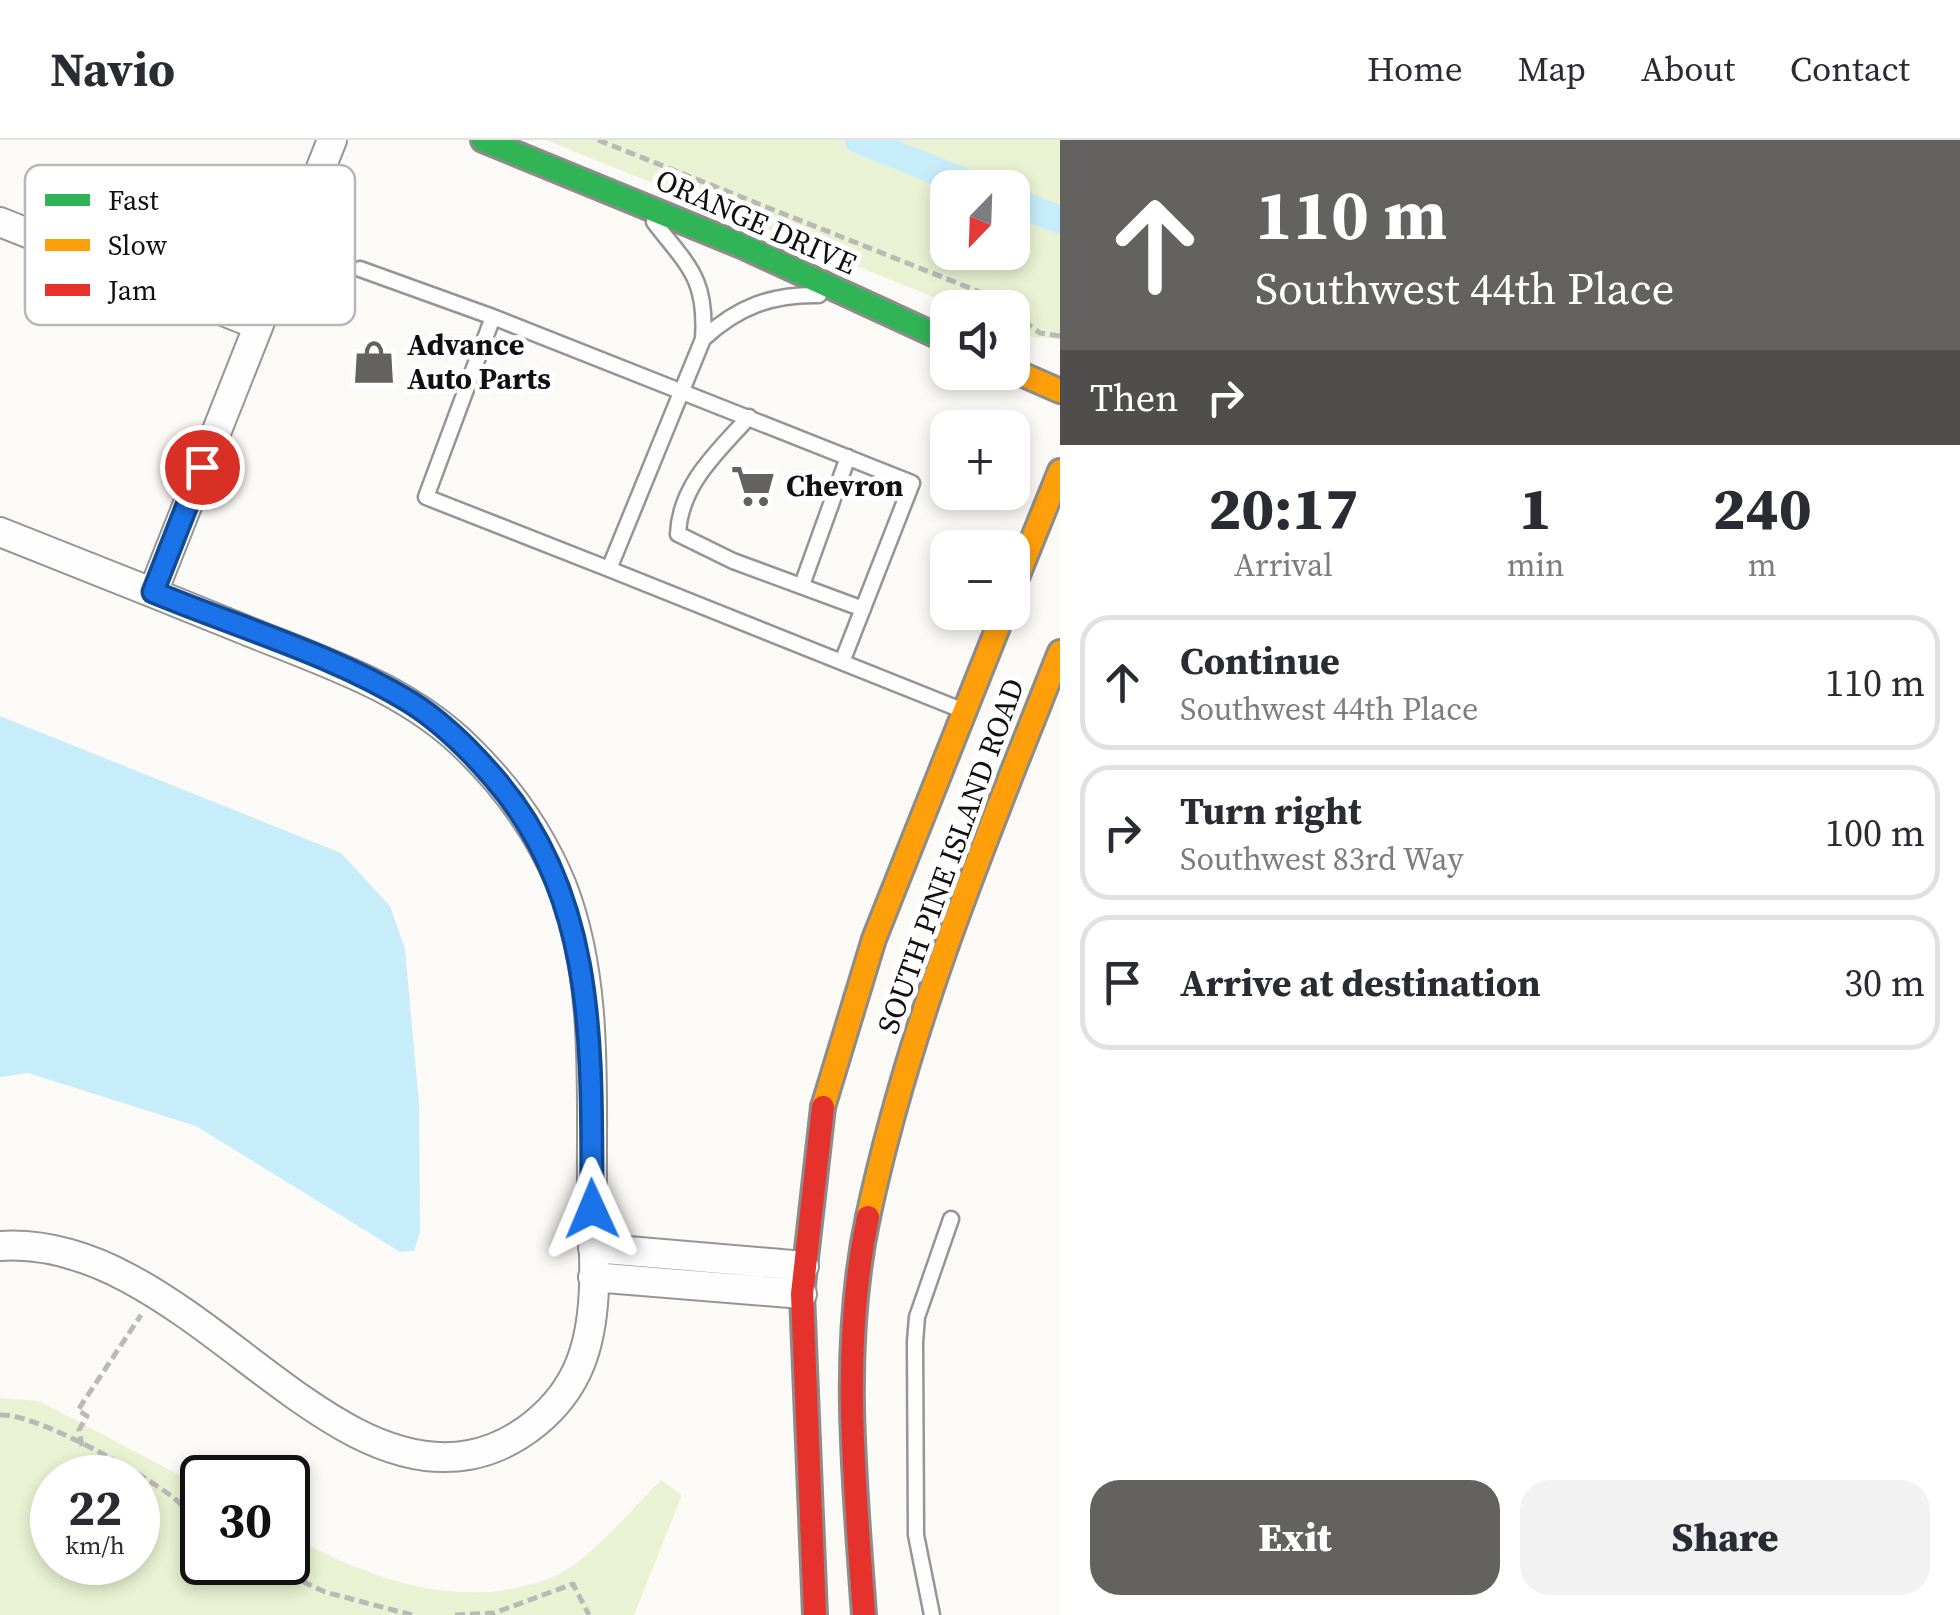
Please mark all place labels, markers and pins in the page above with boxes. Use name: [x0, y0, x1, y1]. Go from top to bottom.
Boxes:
place label: Advance Auto Parts: [407, 324, 551, 399]
shop icon: Advance Auto Parts: [350, 338, 398, 386]
pin: [160, 425, 245, 510]
supermarket icon: Chevron: [729, 462, 777, 510]
place label: Chevron: [786, 465, 903, 506]

